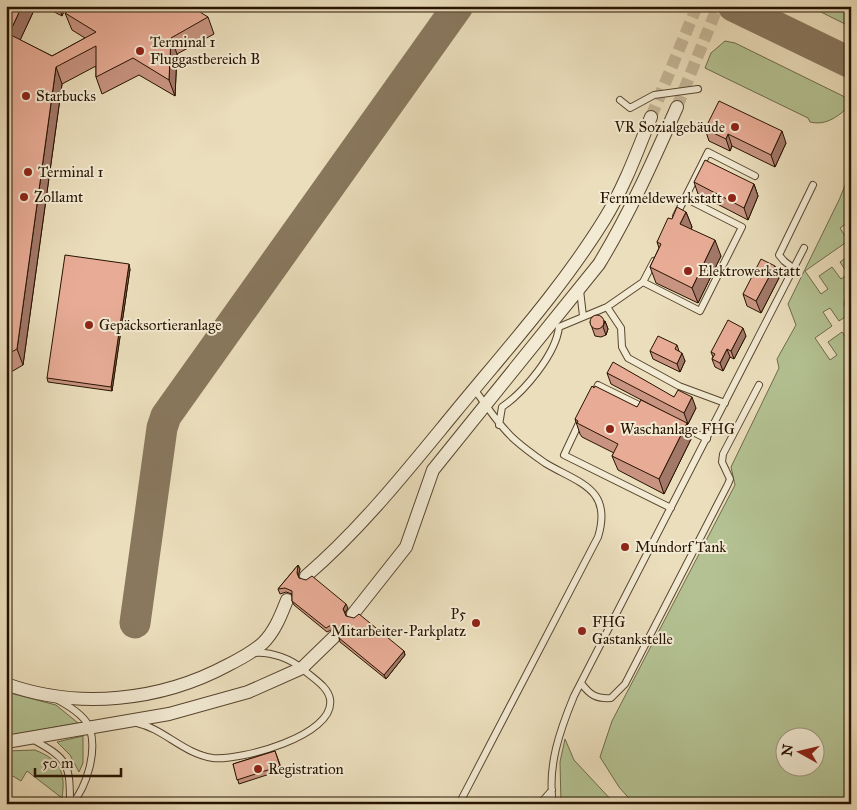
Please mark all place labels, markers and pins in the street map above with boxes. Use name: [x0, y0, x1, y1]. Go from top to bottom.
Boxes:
place label: Terminal 1 Fluggastbereich B: [150, 33, 260, 68]
marker: Terminal 1 Fluggastbereich B: [134, 45, 146, 57]
place label: Starbucks: [36, 87, 96, 105]
marker: Starbucks: [20, 90, 32, 102]
place label: VR Sozialgebäude: [613, 118, 725, 136]
marker: VR Sozialgebäude: [729, 121, 741, 133]
place label: Terminal 1: [38, 163, 103, 181]
marker: Terminal 1: [22, 166, 34, 178]
place label: Zollamt: [34, 188, 84, 206]
place label: Fernmeldewerkstatt: [600, 189, 723, 207]
marker: Zollamt: [18, 191, 30, 203]
marker: Fernmeldewerkstatt: [726, 192, 738, 204]
place label: Elektrowerkstatt: [698, 262, 801, 280]
marker: Elektrowerkstatt: [682, 265, 694, 277]
place label: Gepäcksortieranlage: [99, 316, 221, 334]
marker: Gepäcksortieranlage: [83, 319, 95, 331]
place label: Waschanlage FHG: [620, 420, 735, 438]
marker: Waschanlage FHG: [604, 423, 616, 435]
place label: Mundorf Tank: [635, 538, 726, 556]
marker: Mundorf Tank: [619, 541, 631, 553]
place label: P5 Mitarbeiter-Parkplatz: [331, 605, 466, 640]
place label: FHG Gastankstelle: [592, 613, 673, 648]
marker: P5 Mitarbeiter-Parkplatz: [470, 617, 482, 629]
marker: FHG Gastankstelle: [576, 625, 588, 637]
place label: Registration: [268, 760, 344, 778]
marker: Registration: [252, 763, 264, 775]

